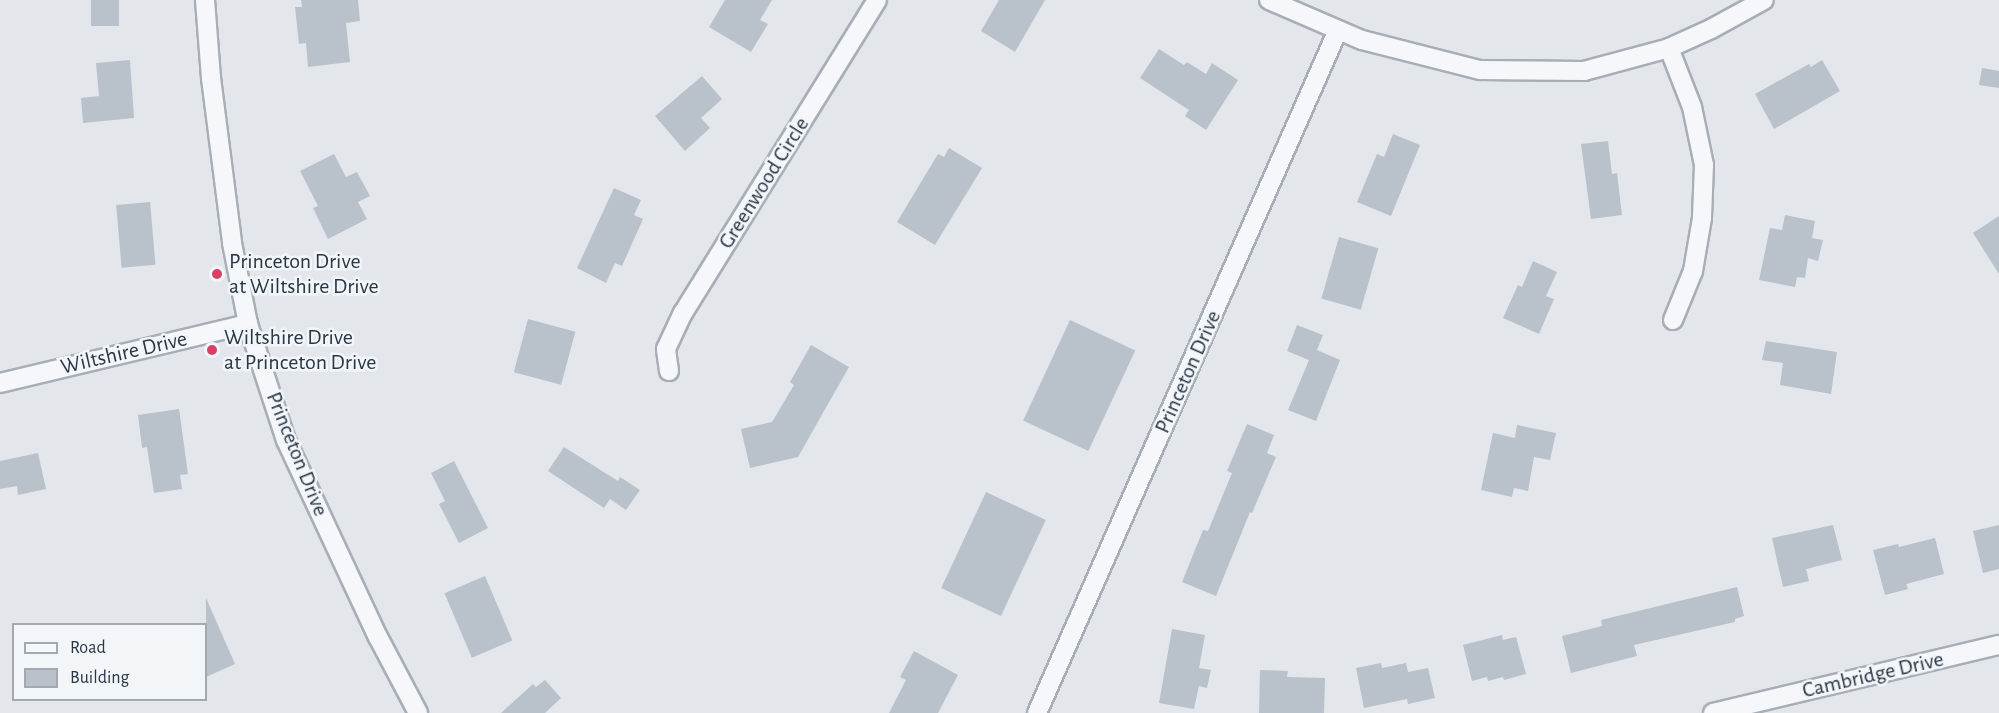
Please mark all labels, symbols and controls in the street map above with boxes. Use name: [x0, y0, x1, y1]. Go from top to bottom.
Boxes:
street label: Greenwood Circle: [713, 112, 815, 254]
place label: Princeton Drive at Wiltshire Drive: [229, 248, 379, 300]
marker: Princeton Drive at Wiltshire Drive: [210, 267, 224, 281]
street label: Princeton Drive: [1149, 307, 1227, 437]
place label: Wiltshire Drive at Princeton Drive: [224, 324, 376, 376]
street label: Wiltshire Drive: [58, 326, 190, 380]
marker: Wiltshire Drive at Princeton Drive: [205, 343, 219, 357]
street label: Princeton Drive: [260, 388, 334, 520]
legend: [12, 623, 207, 701]
text: Road: [70, 639, 106, 657]
street label: Cambridge Drive: [1800, 646, 1946, 704]
text: Building: [70, 669, 129, 687]

